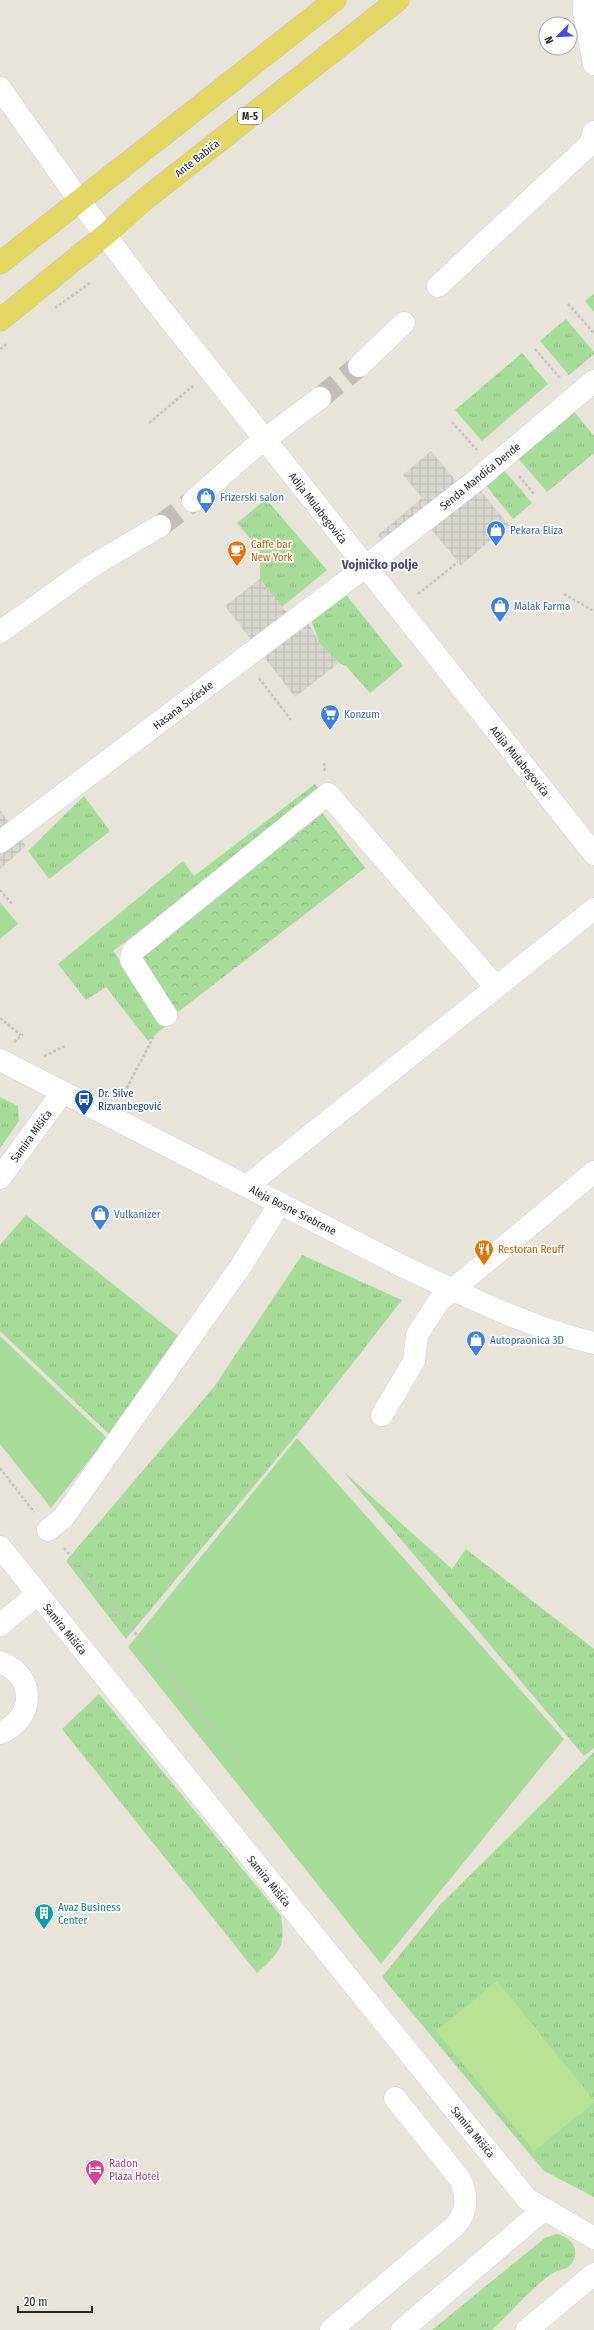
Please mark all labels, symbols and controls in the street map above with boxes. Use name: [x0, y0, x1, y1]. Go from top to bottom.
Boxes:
north arrow: [538, 16, 578, 56]
text: N: [542, 34, 557, 46]
road number: M-5: [238, 108, 262, 124]
street label: Ante Babića: [172, 137, 222, 180]
street label: Senda Mandića Dende: [437, 440, 523, 513]
street label: Adija Mulabegovića: [286, 470, 349, 546]
shop icon: Frizerski salon: [195, 486, 217, 514]
place label: Frizerski salon: [220, 491, 284, 504]
shop icon: Pekara Eliza: [485, 519, 507, 547]
place label: Pekara Eliza: [510, 524, 563, 537]
place label: Caffe bar New York: [251, 538, 293, 564]
cafe icon: Caffe bar New York: [226, 539, 248, 567]
district label: Vojničko polje: [341, 557, 419, 572]
shop icon: Malak Farma: [489, 595, 511, 623]
place label: Malak Farma: [514, 600, 570, 613]
street label: Hasana Sučeske: [151, 679, 216, 732]
supermarket icon: Konzum: [319, 703, 341, 731]
place label: Konzum: [344, 708, 380, 721]
street label: Adija Mulabegovića: [487, 724, 552, 799]
place label: Dr. Silve Rizvanbegović: [98, 1087, 162, 1113]
bus stop icon: Dr. Silve Rizvanbegović: [73, 1088, 95, 1116]
street label: Samira Mišića: [8, 1108, 55, 1165]
street label: Aleja Bosne Srebrene: [247, 1183, 338, 1238]
shop icon: Vulkanizer: [89, 1203, 111, 1231]
place label: Vulkanizer: [114, 1208, 161, 1221]
restaurant icon: Restoran Reuff: [473, 1238, 495, 1266]
place label: Restoran Reuff: [498, 1243, 565, 1256]
shop icon: Autopraonica 3D: [465, 1329, 487, 1357]
place label: Autopraonica 3D: [490, 1334, 564, 1347]
street label: Samira Mišića: [40, 1601, 89, 1657]
street label: Samira Mišića: [244, 1853, 293, 1909]
place label: Avaz Business Center: [58, 1901, 121, 1927]
building icon: Avaz Business Center: [33, 1902, 55, 1930]
street label: Samira Mišića: [448, 2104, 497, 2160]
place label: Radon Plaza Hotel: [109, 2157, 159, 2183]
hotel icon: Radon Plaza Hotel: [84, 2158, 106, 2186]
scale bar: [18, 2288, 92, 2314]
text: 20 m: [24, 2295, 48, 2309]

